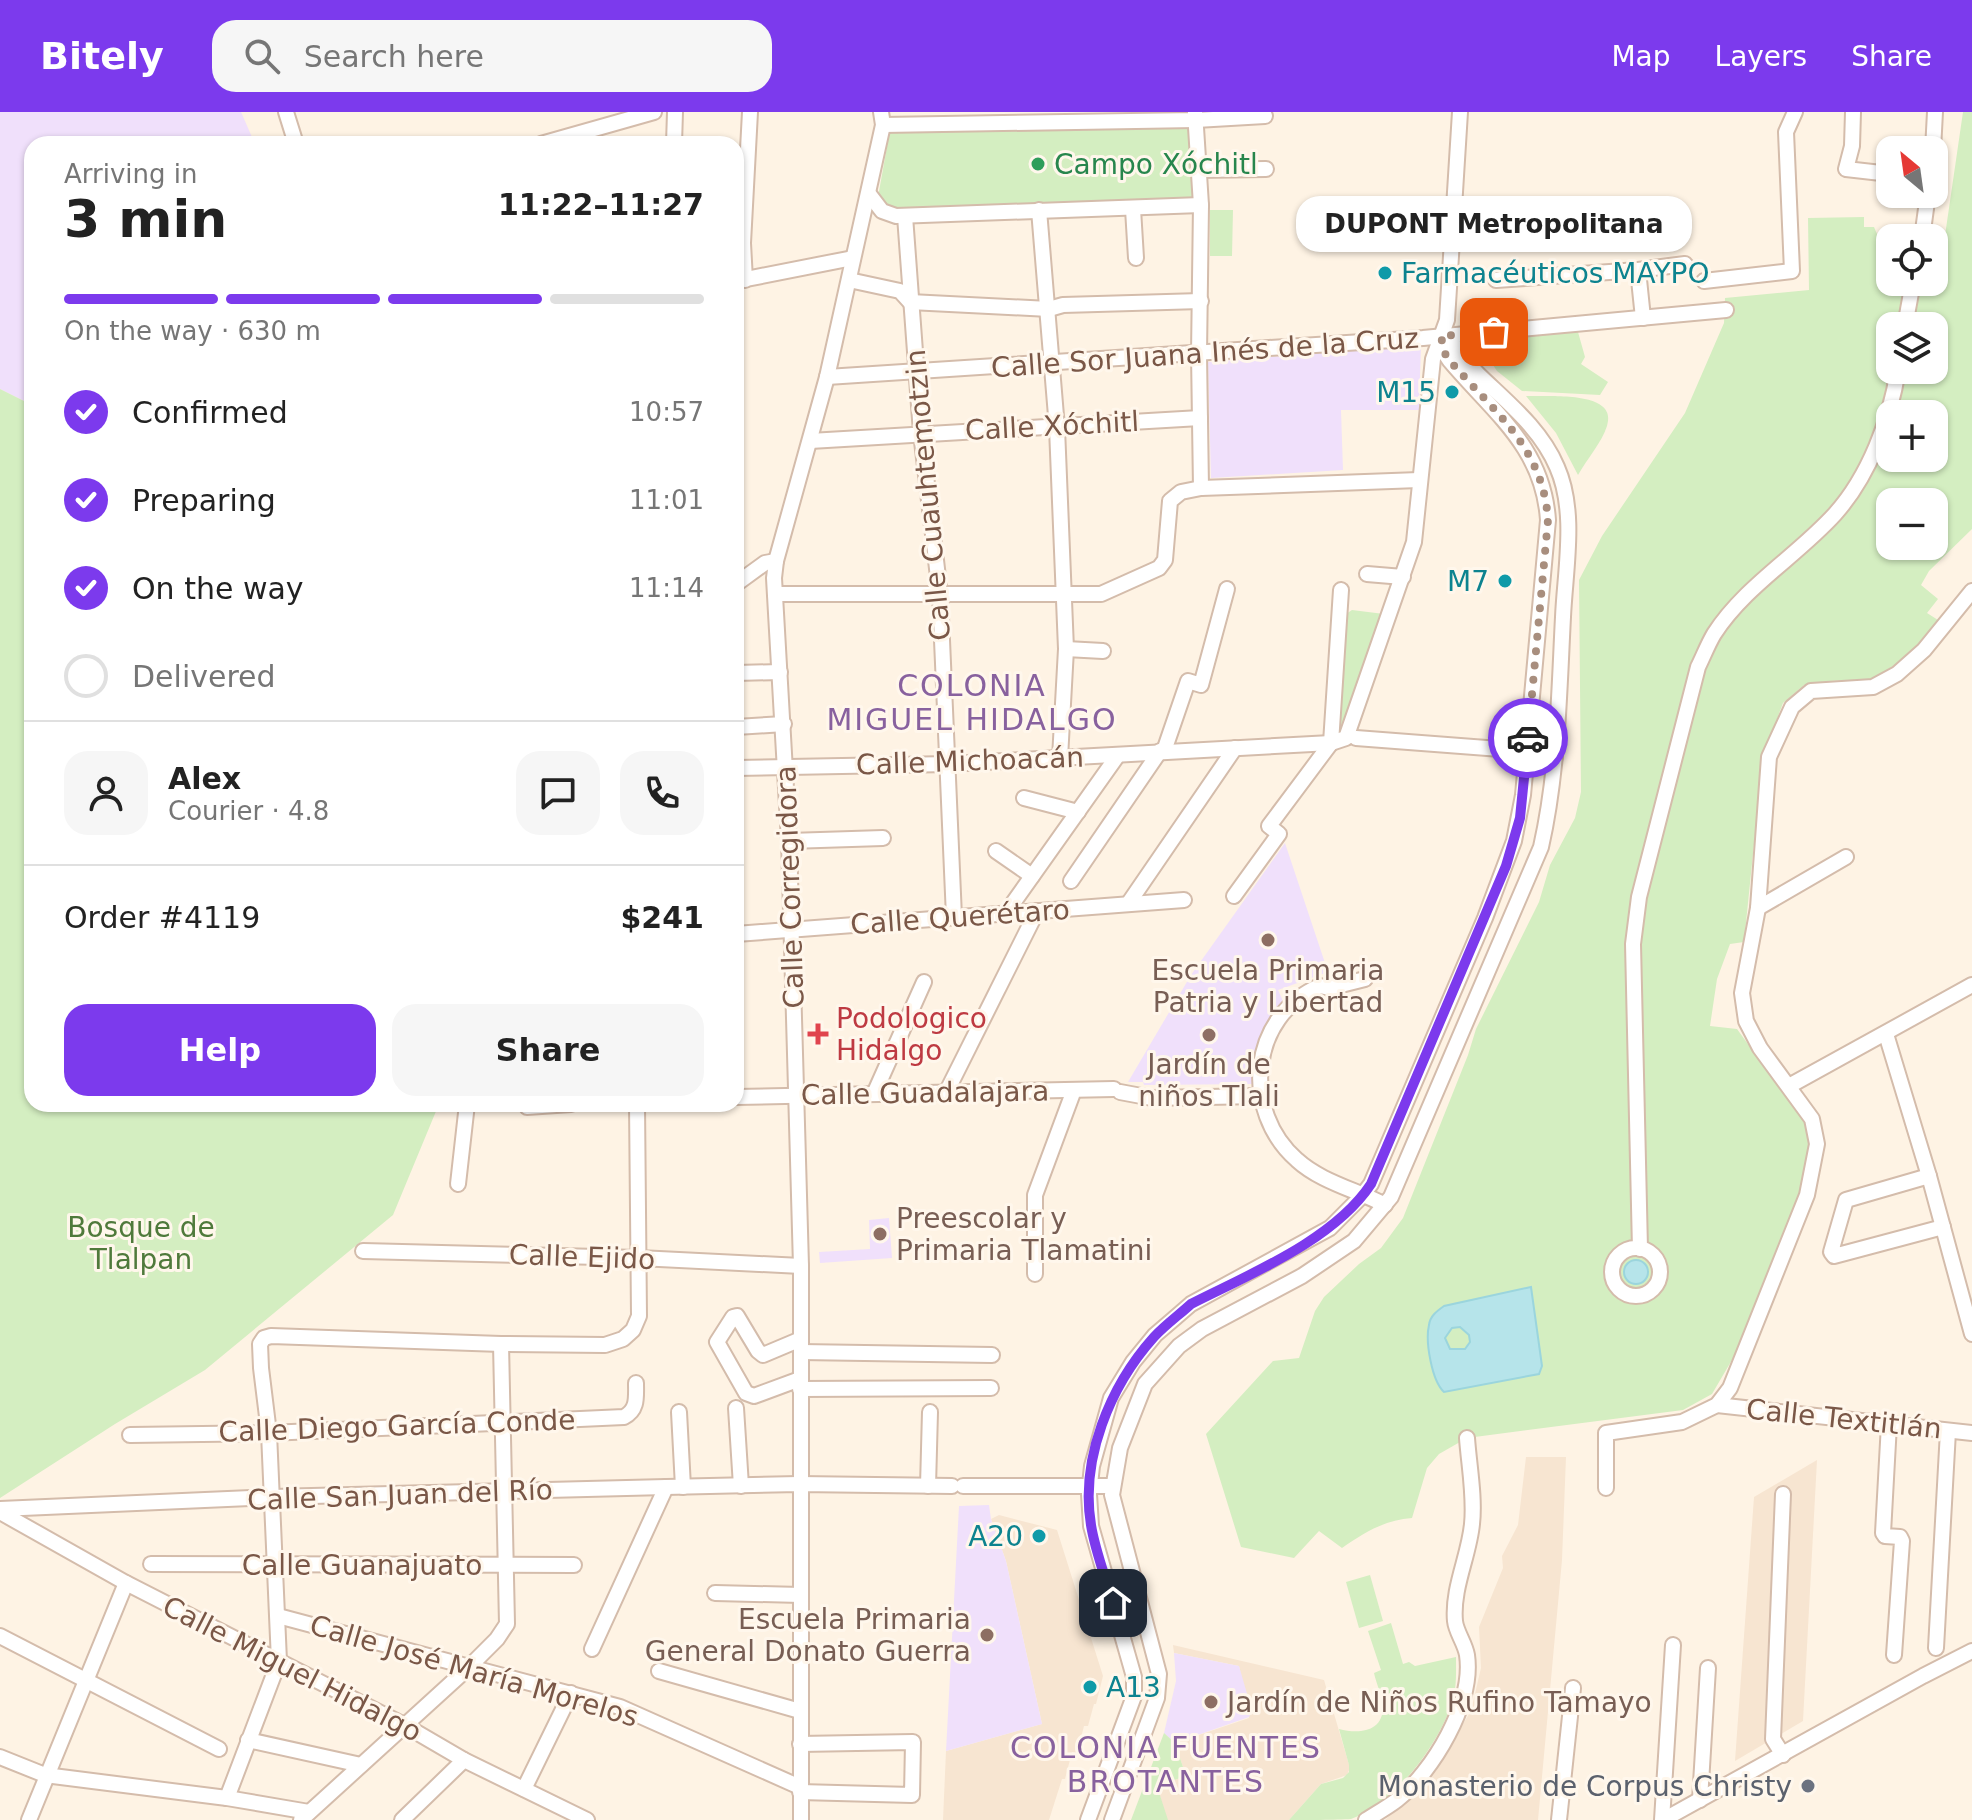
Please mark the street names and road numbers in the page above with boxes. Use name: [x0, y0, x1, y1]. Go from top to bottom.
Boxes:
street label: Calle Sor Juana Inés de la Cruz: [990, 322, 1420, 384]
street label: Calle Cuauhtemotzin: [899, 348, 957, 642]
street label: Calle Xóchitl: [964, 405, 1140, 447]
street label: Calle Michoacán: [855, 741, 1085, 781]
street label: Calle Corregidora: [769, 765, 811, 1009]
street label: Calle Querétaro: [849, 893, 1071, 941]
street label: Calle Guadalajara: [800, 1074, 1050, 1112]
street label: Calle Ejido: [508, 1238, 656, 1276]
street label: Calle Textitlán: [1745, 1392, 1943, 1446]
street label: Calle Diego García Conde: [218, 1403, 576, 1449]
street label: Calle San Juan del Río: [247, 1473, 553, 1517]
street label: Calle Guanajuato: [242, 1549, 482, 1582]
street label: Calle Miguel Hidalgo: [157, 1589, 427, 1749]
street label: Calle José María Morelos: [306, 1608, 642, 1734]

